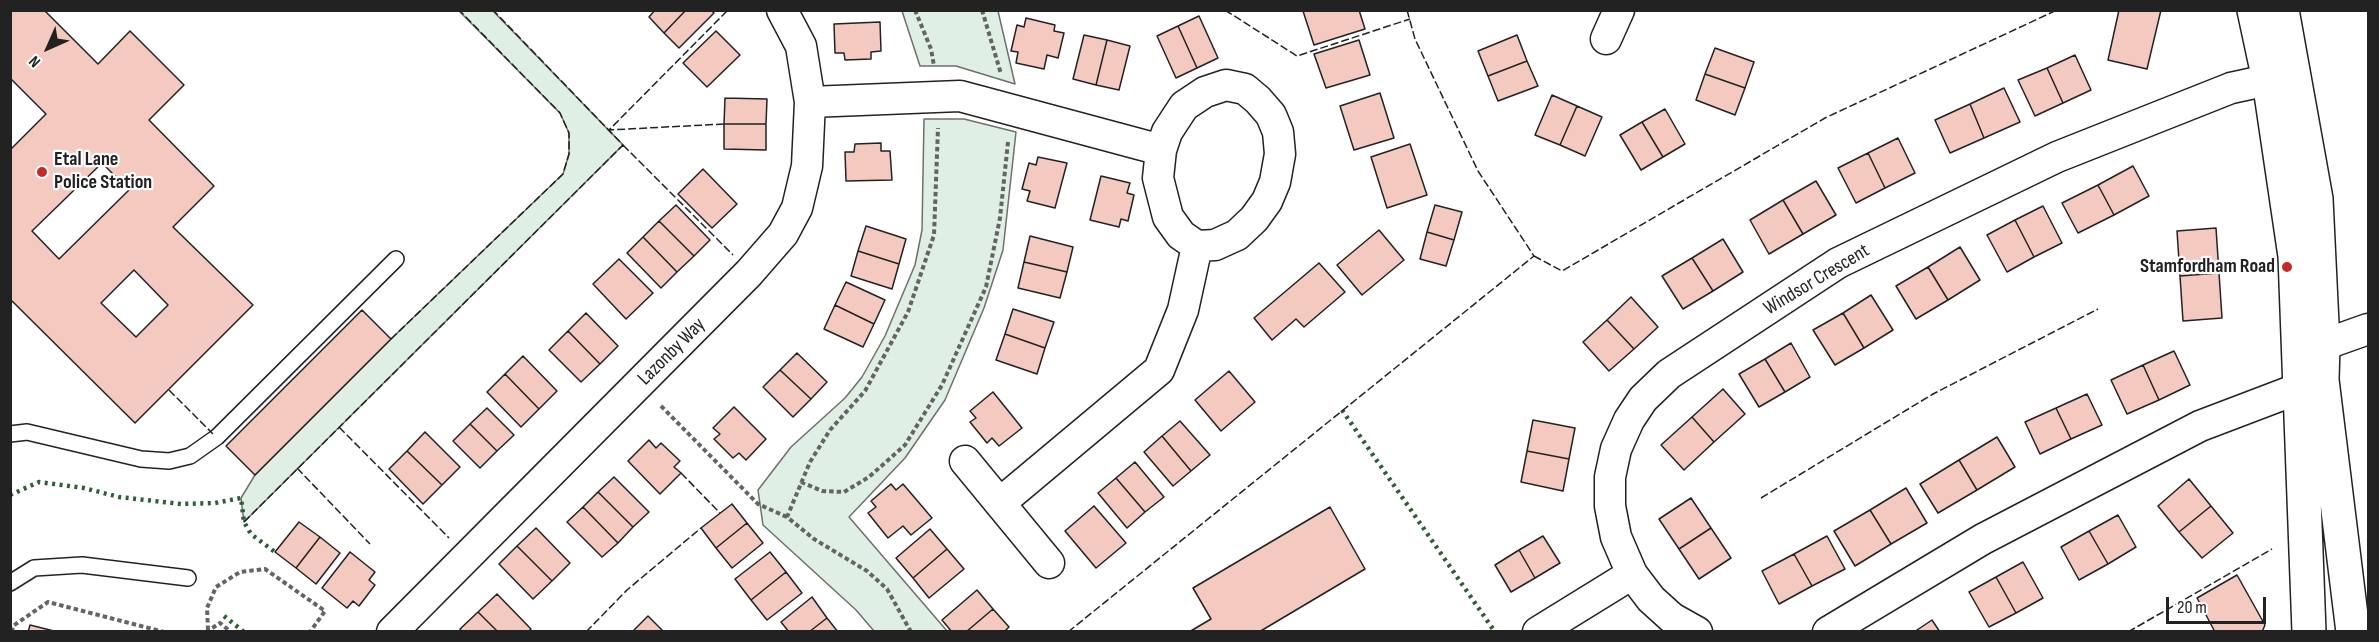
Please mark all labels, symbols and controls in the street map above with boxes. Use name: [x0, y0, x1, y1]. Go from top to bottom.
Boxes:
north arrow: [18, 18, 78, 78]
text: N: [25, 51, 45, 71]
place label: Etal Lane Police Station: [54, 148, 152, 195]
marker: Etal Lane Police Station: [35, 165, 49, 179]
street label: Windsor Crescent: [1760, 239, 1874, 321]
place label: Stamfordham Road: [2140, 255, 2275, 279]
marker: Stamfordham Road: [2280, 260, 2294, 274]
street label: Lazonby Way: [633, 313, 711, 391]
scale bar: [2169, 585, 2270, 623]
text: 20 m: [2177, 597, 2207, 618]

